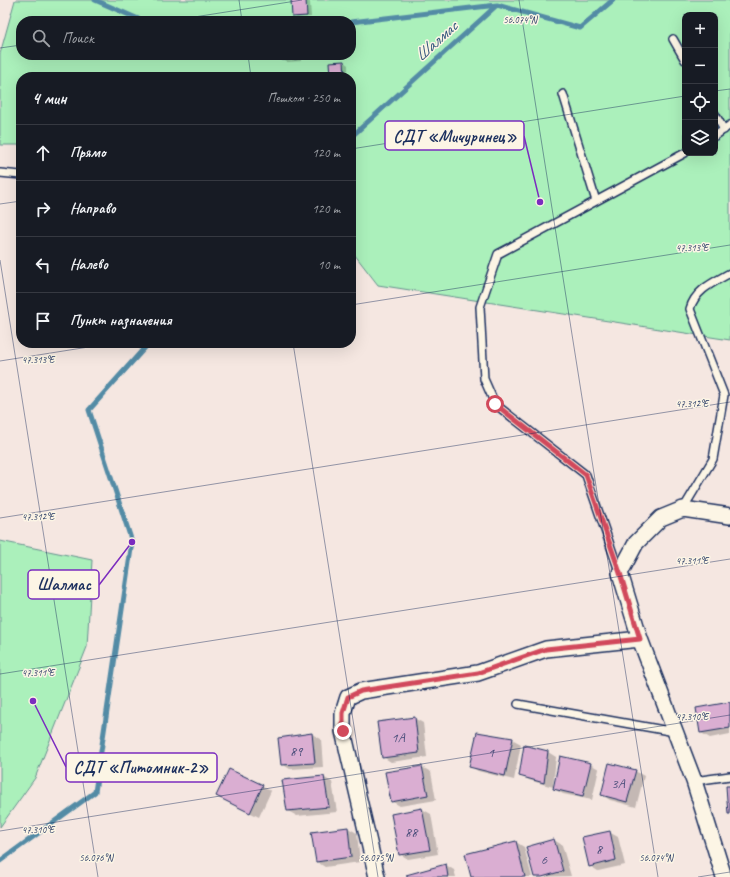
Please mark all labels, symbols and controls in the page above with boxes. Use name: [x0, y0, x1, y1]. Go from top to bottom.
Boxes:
map controls: [682, 12, 718, 156]
button: +: [682, 12, 718, 48]
text: 56.074°N: [503, 13, 539, 26]
water label: Шалмас: [410, 15, 463, 66]
search box: [16, 16, 356, 60]
icon: search: [30, 27, 52, 49]
text: Поиск: [62, 29, 94, 48]
button: −: [682, 48, 718, 84]
button: locate: [682, 84, 718, 120]
text: 4 мин: [32, 88, 67, 109]
text: Пешком · 250 m: [267, 90, 340, 106]
button: layers: [682, 120, 718, 156]
callout: СДТ «Мичуринец»: [385, 121, 524, 150]
text: СДТ «Мичуринец»: [393, 126, 517, 147]
icon: ahead: [32, 142, 54, 164]
text: Прямо: [70, 143, 106, 162]
text: 120 m: [312, 145, 340, 161]
icon: right: [32, 198, 54, 220]
text: Направо: [70, 199, 116, 218]
text: 120 m: [312, 201, 340, 217]
text: 47.313°E: [676, 241, 710, 254]
icon: left: [32, 254, 54, 276]
text: Налево: [70, 255, 108, 274]
text: 10 m: [318, 257, 340, 273]
icon: arrive: [32, 310, 54, 332]
text: Пункт назначения: [70, 311, 172, 330]
text: 47.313°E: [22, 353, 56, 366]
route start: [486, 395, 504, 413]
text: 47.312°E: [676, 397, 710, 410]
text: 47.312°E: [22, 510, 56, 523]
text: 47.311°E: [676, 554, 710, 567]
callout: Шалмас: [28, 570, 99, 599]
text: Шалмас: [37, 574, 92, 595]
text: 47.311°E: [22, 666, 56, 679]
text: 47.310°E: [676, 710, 710, 723]
route end: [334, 722, 352, 740]
house number: 1А: [391, 729, 406, 746]
house number: 89: [290, 743, 304, 760]
house number: 1: [488, 744, 495, 761]
callout: СДТ «Питомник-2»: [66, 753, 217, 782]
text: СДТ «Питомник-2»: [73, 757, 209, 778]
house number: 3А: [611, 775, 626, 792]
text: 47.310°E: [22, 823, 56, 836]
house number: 88: [405, 824, 419, 841]
house number: 8: [596, 841, 604, 858]
text: 56.076°N: [79, 851, 115, 864]
text: 56.075°N: [359, 851, 395, 864]
house number: 6: [541, 851, 548, 868]
text: 56.074°N: [639, 851, 675, 864]

